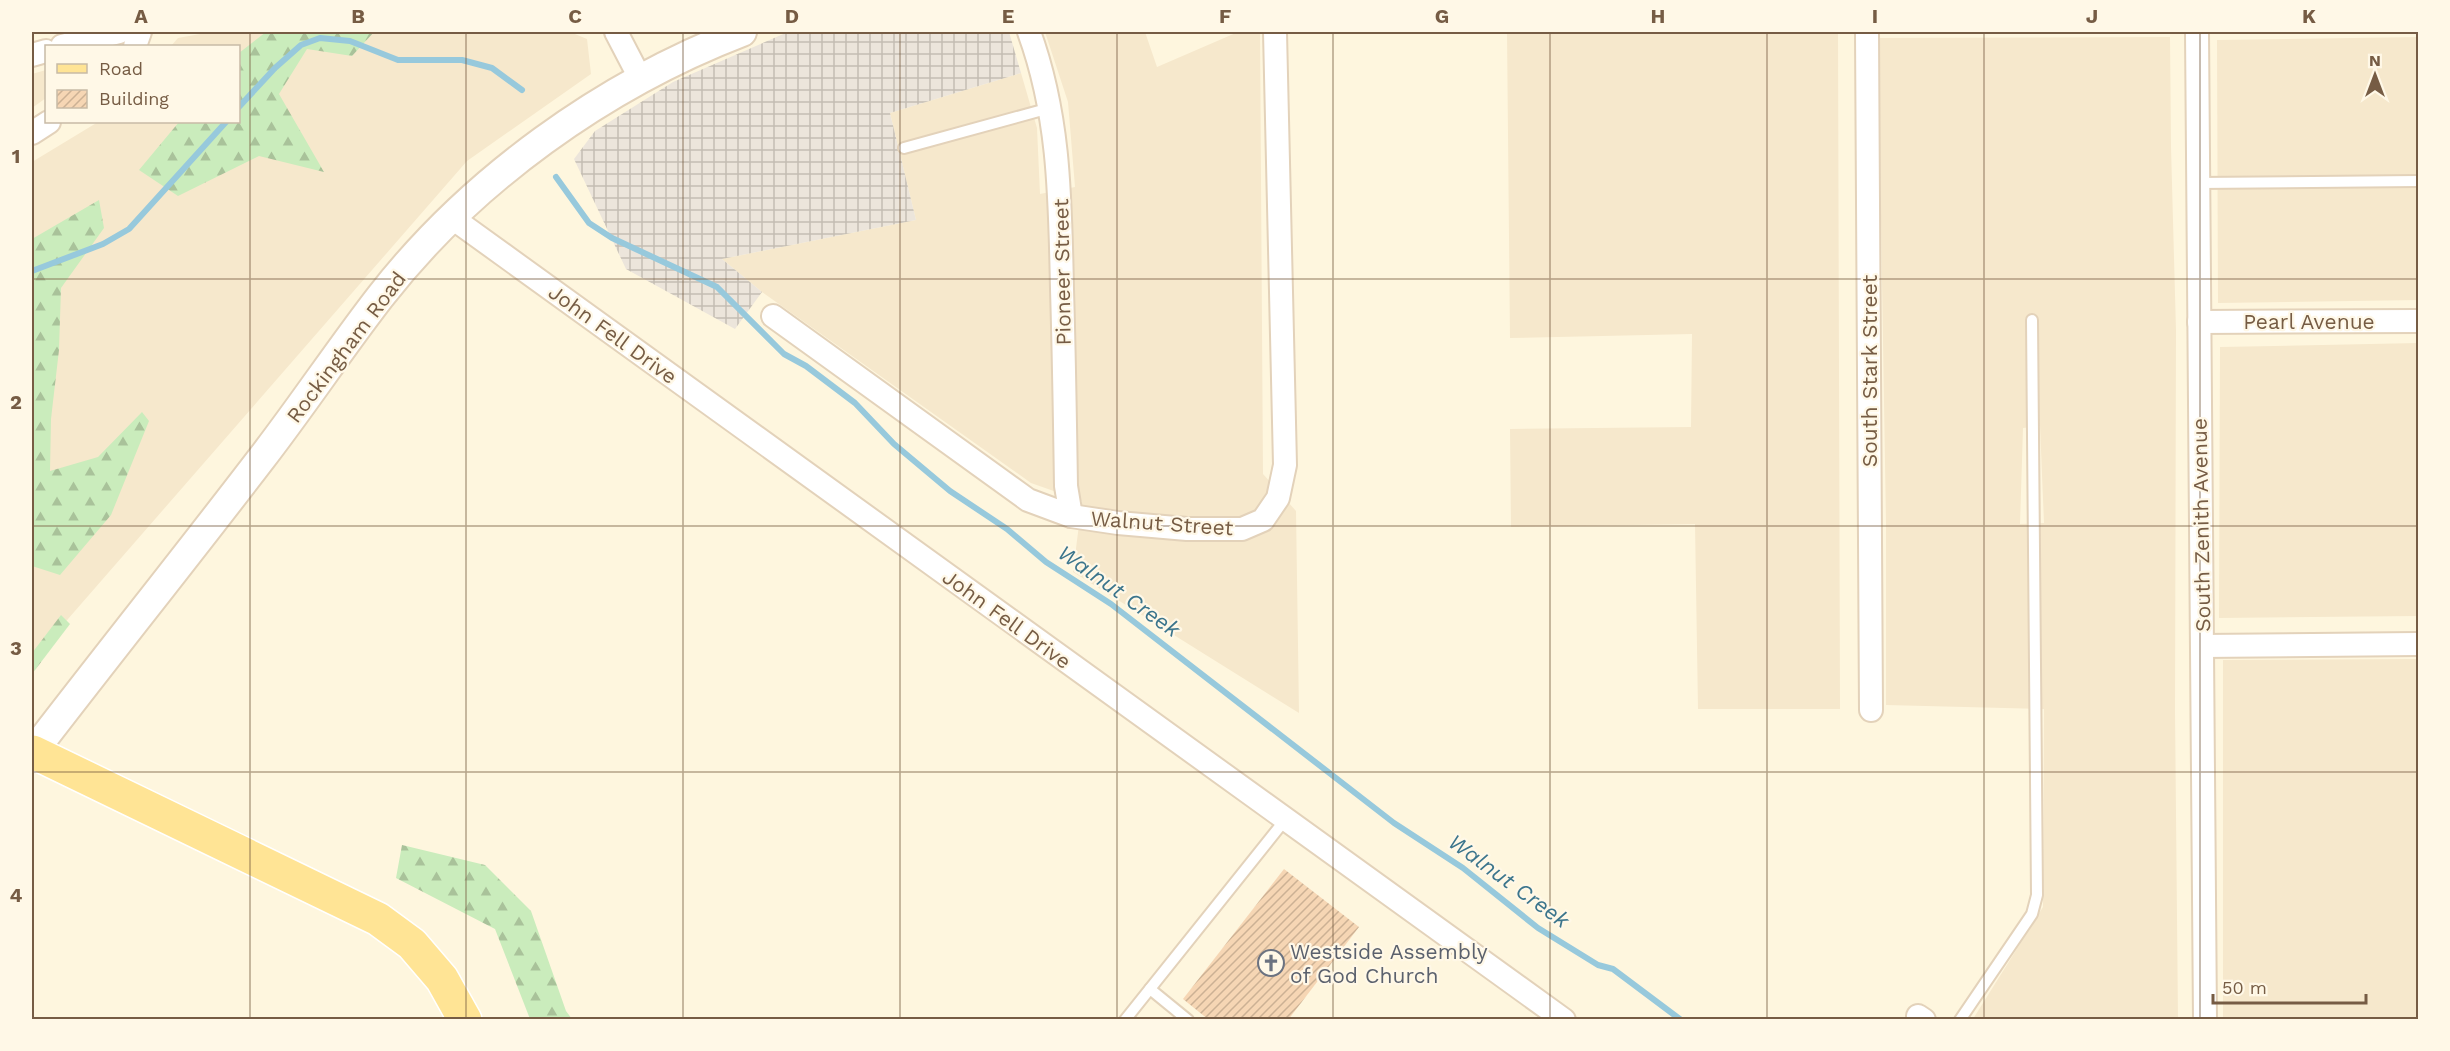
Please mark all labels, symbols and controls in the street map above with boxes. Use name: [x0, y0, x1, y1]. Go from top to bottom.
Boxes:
text: A: [134, 4, 148, 28]
text: B: [351, 4, 365, 28]
text: C: [568, 4, 582, 28]
text: D: [785, 4, 799, 28]
text: E: [1002, 4, 1014, 28]
text: F: [1219, 4, 1231, 28]
text: G: [1435, 4, 1449, 28]
text: H: [1651, 4, 1665, 28]
text: I: [1872, 4, 1878, 28]
text: J: [2086, 4, 2098, 28]
text: K: [2302, 4, 2316, 28]
legend: [45, 45, 240, 123]
north arrow: [2345, 45, 2405, 105]
text: N: [2369, 51, 2381, 70]
text: Road: [99, 58, 143, 79]
text: Building: [99, 88, 169, 109]
text: 1: [12, 144, 20, 168]
street label: Pioneer Street: [1048, 198, 1076, 346]
street label: Rockingham Road: [281, 266, 411, 428]
street label: South Stark Street: [1857, 275, 1882, 467]
street label: John Fell Drive: [544, 279, 682, 389]
street label: Pearl Avenue: [2243, 309, 2375, 334]
text: 2: [10, 390, 22, 414]
street label: South Zenith Avenue: [2187, 418, 2215, 632]
street label: Walnut Street: [1090, 506, 1234, 540]
water label: Walnut Creek: [1053, 540, 1186, 643]
street label: John Fell Drive: [938, 564, 1076, 674]
text: 3: [10, 636, 22, 660]
water label: Walnut Creek: [1444, 829, 1575, 934]
text: 4: [10, 883, 23, 907]
place label: Westside Assembly of God Church: [1290, 939, 1488, 988]
church icon: Westside Assembly of God Church: [1256, 948, 1286, 978]
scale bar: [2213, 967, 2366, 1005]
text: 50 m: [2222, 977, 2267, 998]

